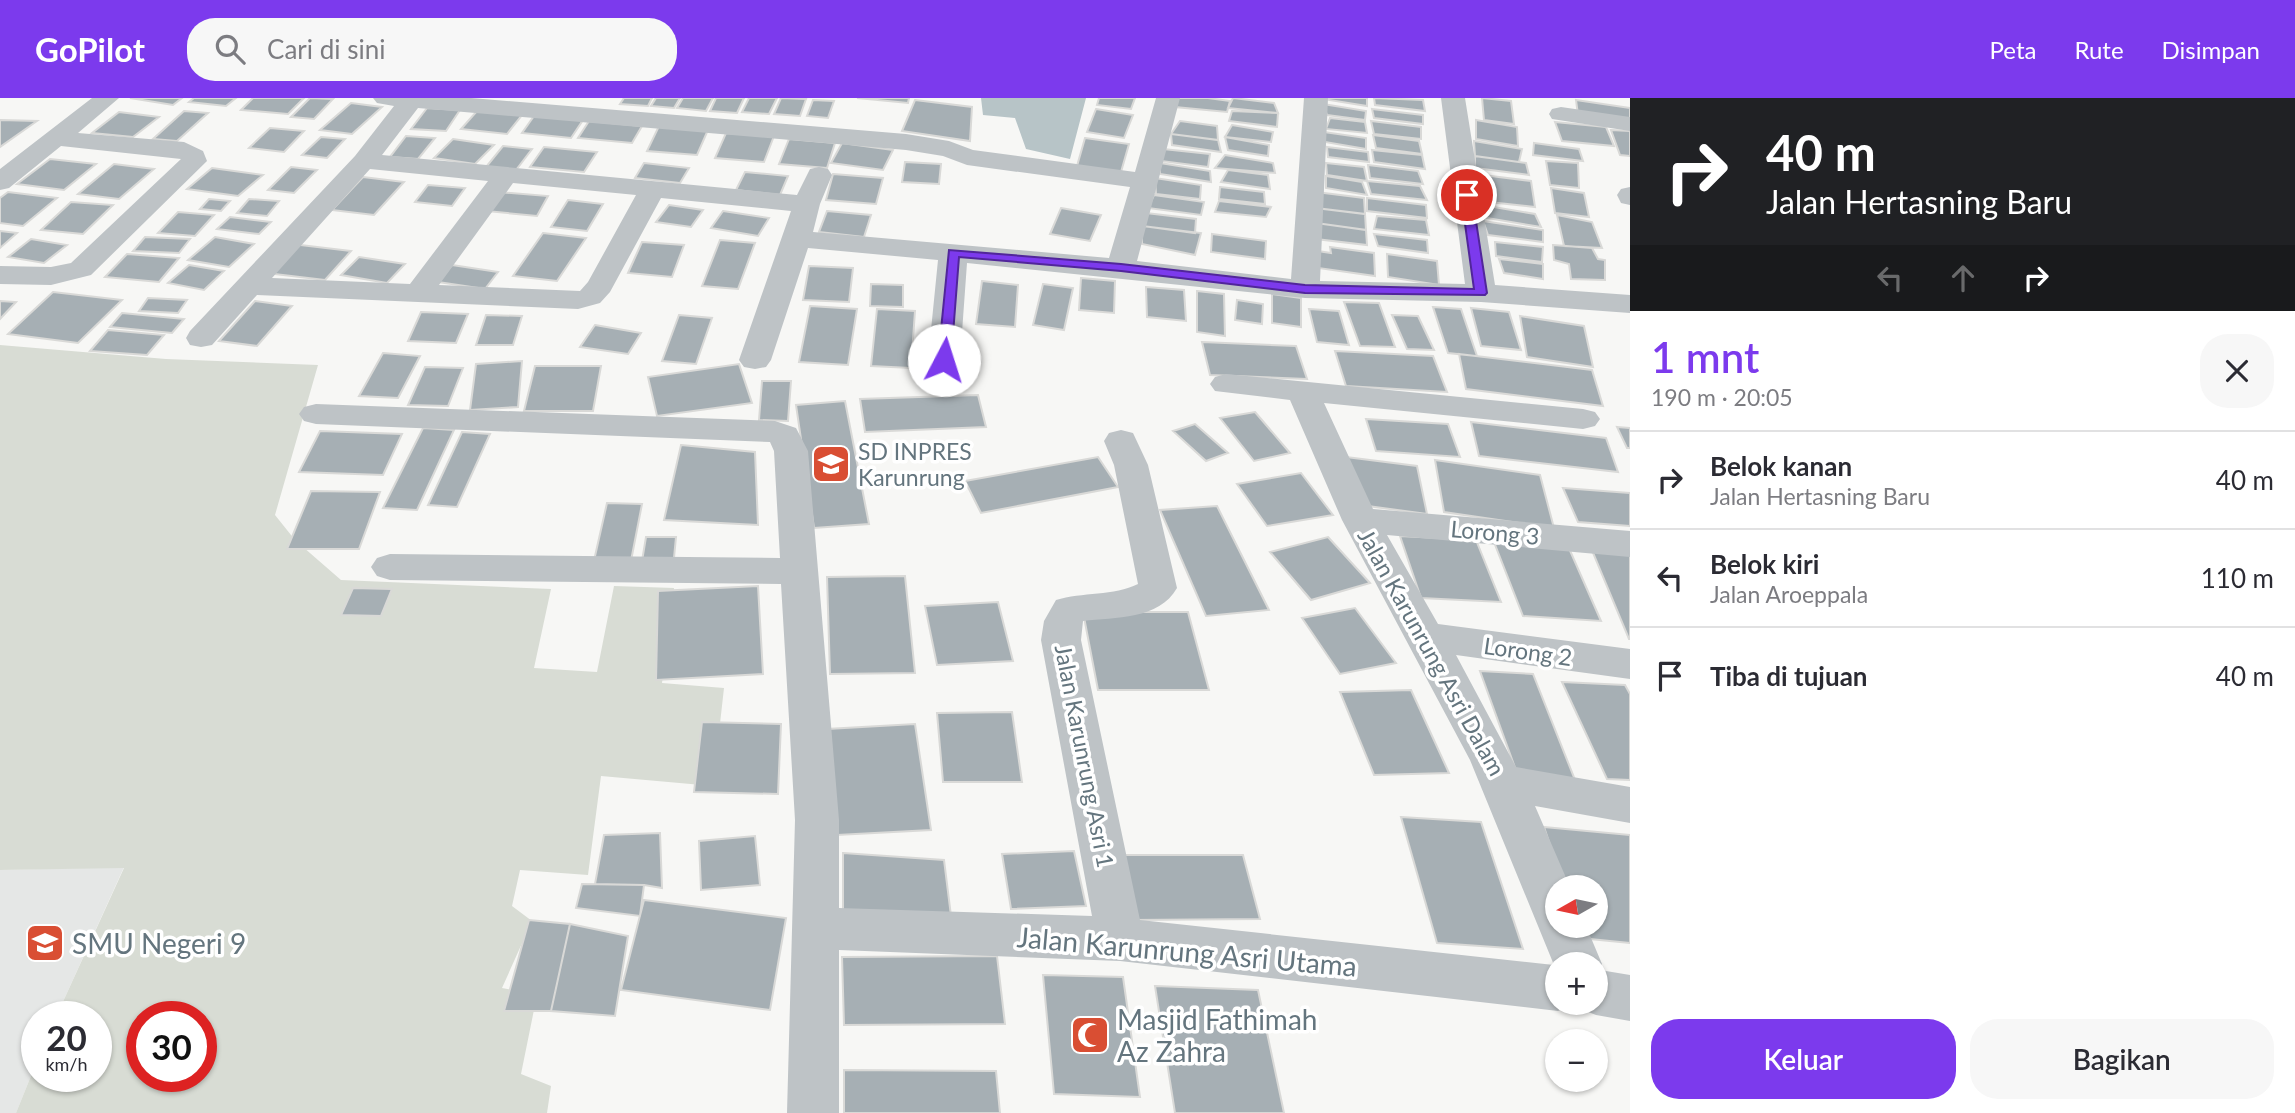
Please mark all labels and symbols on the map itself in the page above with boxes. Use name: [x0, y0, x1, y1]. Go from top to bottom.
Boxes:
pin: [1437, 165, 1497, 225]
position arrow: [907, 323, 981, 397]
place label: SD INPRES Karunrung: [858, 437, 972, 491]
school or university icon: SD INPRES Karunrung: [810, 443, 852, 485]
street label: Lorong 3: [1449, 514, 1541, 550]
street label: Jalan Karunrung Asri Dalam: [1352, 524, 1512, 780]
street label: Lorong 2: [1482, 631, 1574, 671]
street label: Jalan Karunrung Asri 1: [1050, 642, 1120, 870]
north arrow: [1545, 875, 1608, 938]
street label: Jalan Karunrung Asri Utama: [1016, 919, 1358, 983]
school or university icon: SMU Negeri 9: [24, 922, 66, 964]
place label: SMU Negeri 9: [72, 926, 246, 960]
speed limit sign: 30: [126, 1001, 217, 1092]
place label: Masjid Fathimah Az Zahra: [1117, 1002, 1317, 1068]
mosque icon: Masjid Fathimah Az Zahra: [1069, 1014, 1111, 1056]

